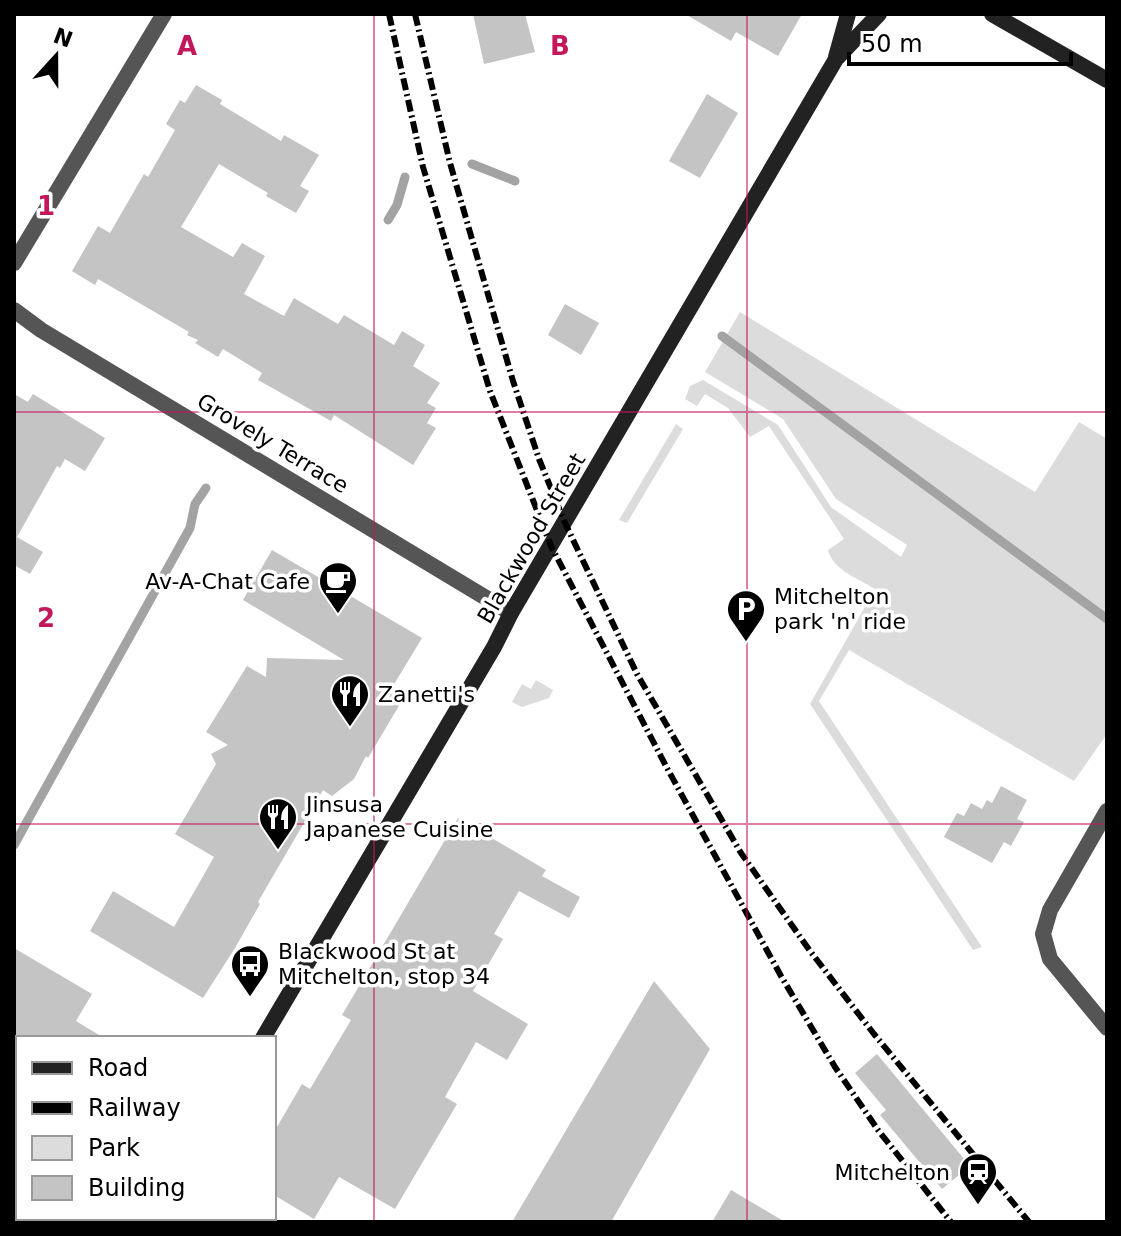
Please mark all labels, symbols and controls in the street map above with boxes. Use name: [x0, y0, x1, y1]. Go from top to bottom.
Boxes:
north arrow: [16, 16, 96, 96]
scale bar: [849, 16, 1071, 66]
text: N: [50, 23, 76, 53]
text: 50 m: [861, 30, 923, 58]
text: A: [177, 31, 197, 61]
text: B: [550, 31, 570, 61]
text: 1: [37, 191, 55, 221]
street label: Grovely Terrace: [193, 388, 353, 498]
street label: Blackwood Street: [473, 448, 591, 628]
cafe icon: Av-A-Chat Cafe: [317, 560, 359, 615]
place label: Av-A-Chat Cafe: [145, 569, 310, 594]
place label: Mitchelton park 'n' ride: [774, 584, 906, 634]
parking icon: Mitchelton park 'n' ride: [725, 588, 767, 643]
text: 2: [37, 603, 55, 633]
restaurant icon: Zanetti's: [329, 673, 371, 728]
place label: Zanetti's: [378, 682, 475, 707]
place label: Jinsusa Japanese Cuisine: [304, 792, 493, 842]
restaurant icon: Jinsusa Japanese Cuisine: [257, 796, 299, 851]
place label: Blackwood St at Mitchelton, stop 34: [278, 939, 490, 989]
bus stop icon: Blackwood St at Mitchelton, stop 34: [229, 943, 271, 998]
legend: [16, 1036, 276, 1220]
text: Road: [88, 1054, 148, 1082]
text: Railway: [88, 1094, 181, 1122]
text: Park: [88, 1134, 140, 1162]
station icon: Mitchelton: [957, 1151, 999, 1206]
place label: Mitchelton: [835, 1160, 950, 1185]
text: Building: [88, 1174, 185, 1202]

